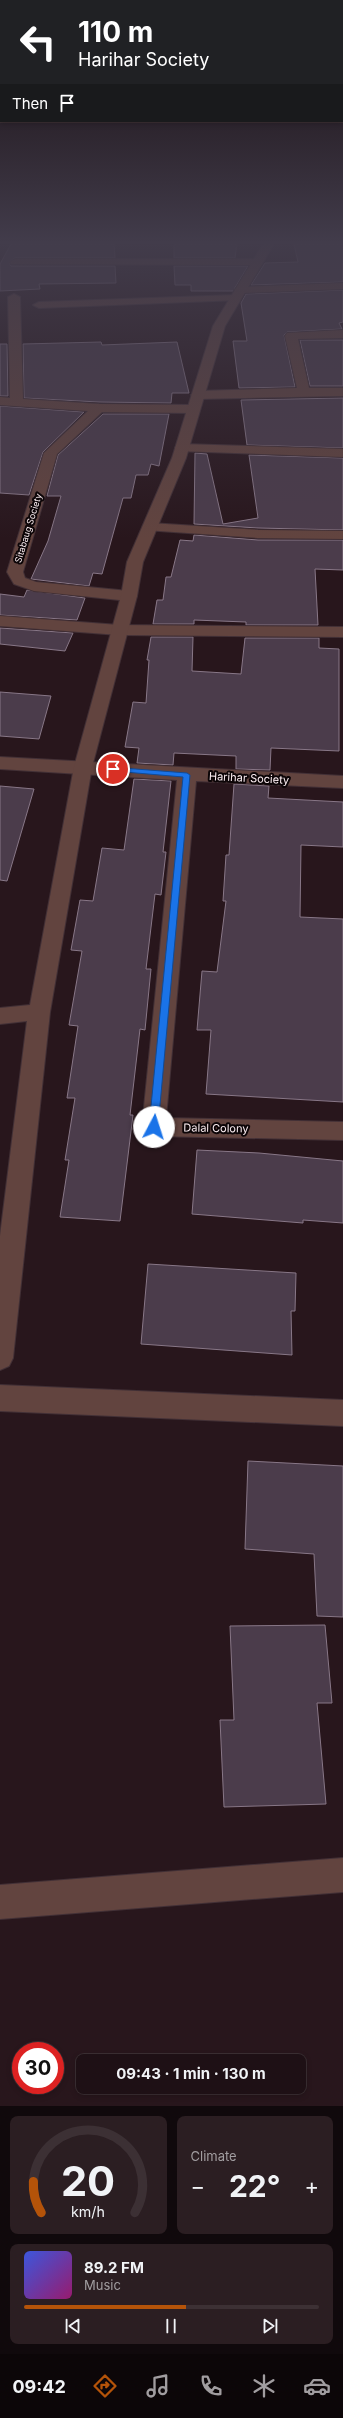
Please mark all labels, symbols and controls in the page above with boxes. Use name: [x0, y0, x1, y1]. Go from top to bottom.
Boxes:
text: 110 m: [78, 15, 153, 49]
icon: left: [12, 16, 64, 68]
text: Harihar Society: [78, 49, 209, 70]
icon: arrive: [56, 92, 78, 114]
text: Then: [12, 94, 48, 113]
street label: Sitabaug Society: [12, 492, 44, 564]
pin: [96, 752, 130, 786]
icon: arrive: [102, 758, 124, 780]
street label: Harihar Society: [209, 769, 289, 787]
position arrow: [133, 1106, 175, 1148]
street label: Dalal Colony: [183, 1120, 249, 1136]
speed limit sign: 30: [12, 2042, 64, 2094]
text: 09:43 · 1 min · 130 m: [116, 2064, 266, 2083]
text: Climate: [191, 2148, 237, 2164]
text: 20: [61, 2156, 115, 2206]
text: 22°: [229, 2168, 281, 2204]
text: −: [191, 2173, 205, 2199]
text: +: [304, 2173, 319, 2199]
text: km/h: [71, 2203, 105, 2220]
text: 89.2 FM: [84, 2258, 144, 2277]
text: Music: [84, 2277, 121, 2293]
icon: previous: [62, 2315, 84, 2337]
icon: pause: [160, 2315, 182, 2337]
icon: next: [259, 2315, 281, 2337]
icon: directions: [91, 2372, 119, 2400]
icon: music: [144, 2372, 172, 2400]
icon: phone: [197, 2372, 225, 2400]
icon: climate: [250, 2372, 278, 2400]
icon: car: [303, 2372, 331, 2400]
text: 09:42: [12, 2376, 66, 2397]

